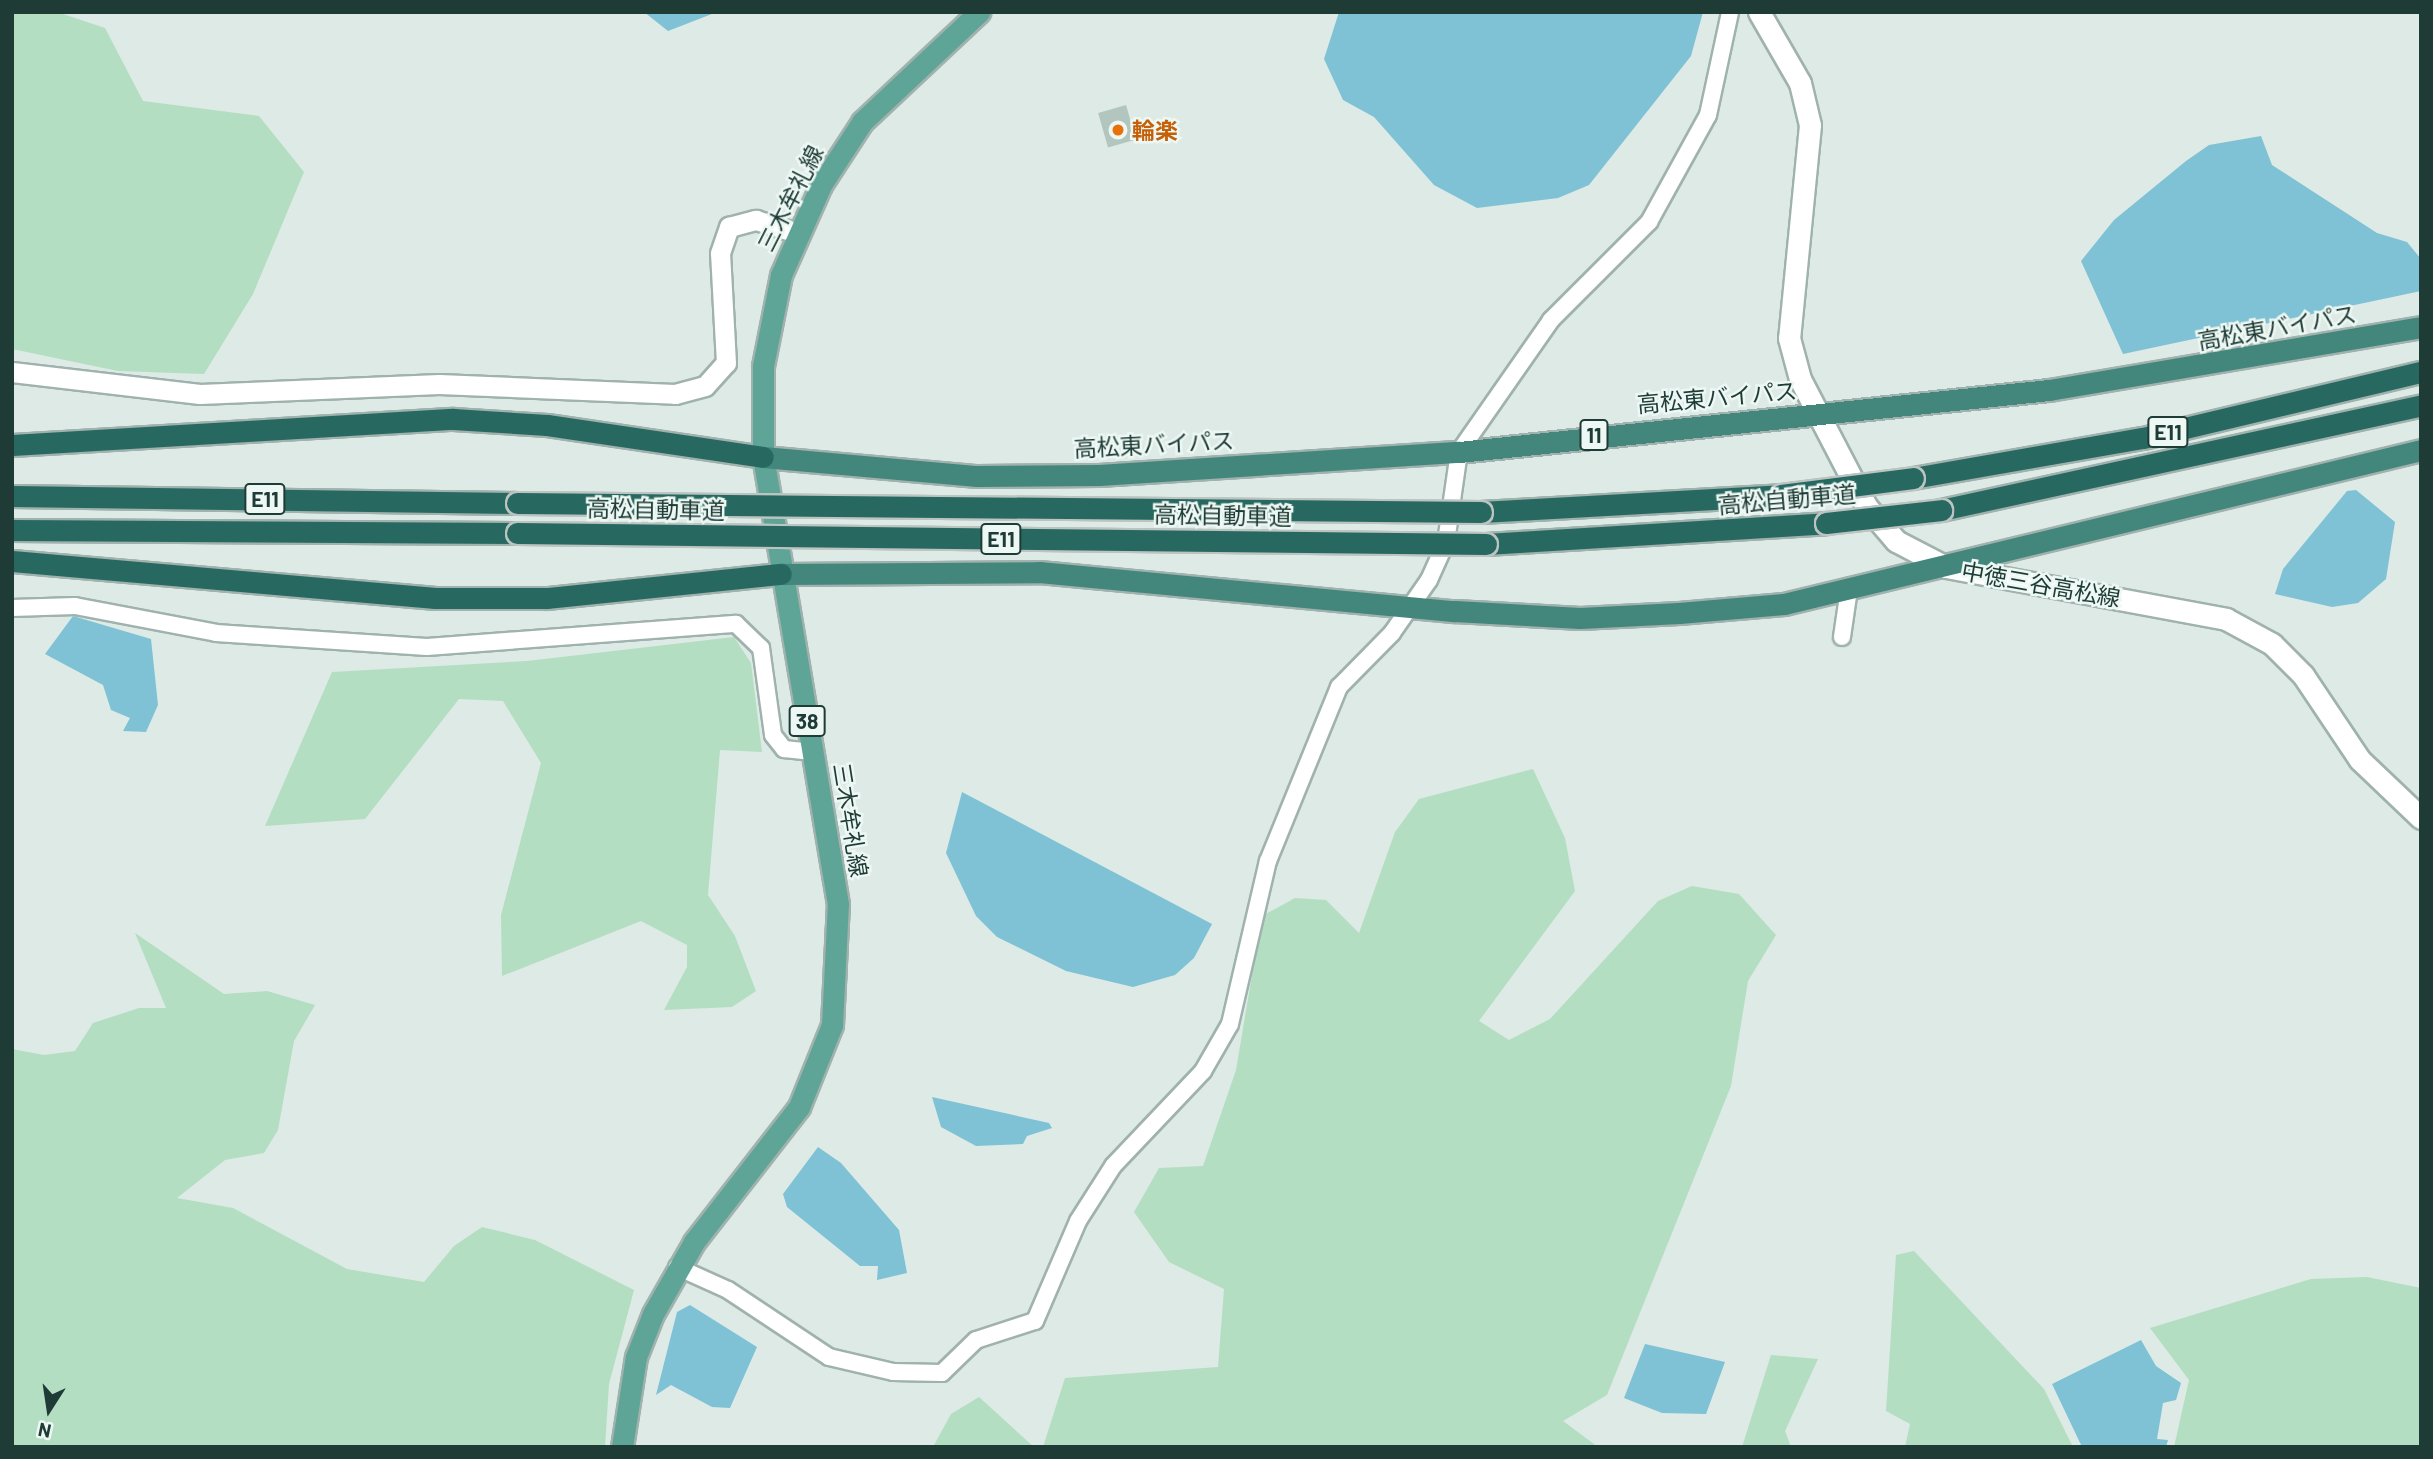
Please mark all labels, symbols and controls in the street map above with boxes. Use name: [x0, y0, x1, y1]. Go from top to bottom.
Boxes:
place label: 輪楽: [1132, 116, 1178, 144]
marker: 輪楽: [1110, 122, 1126, 138]
street label: 三木牟礼線: [752, 141, 828, 255]
street label: 高松東バイパス: [2195, 299, 2359, 355]
street label: 高松東バイパス: [1636, 376, 1798, 418]
road number: E11: [2147, 414, 2189, 450]
road number: 11: [1578, 418, 1610, 452]
street label: 高松東バイパス: [1073, 426, 1235, 462]
street label: 高松自動車道: [1717, 479, 1857, 519]
road number: E11: [244, 482, 286, 516]
street label: 高松自動車道: [587, 494, 725, 524]
street label: 高松自動車道: [1154, 500, 1292, 530]
road number: E11: [980, 522, 1022, 556]
street label: 中徳三谷高松線: [1959, 556, 2123, 612]
road number: 38: [788, 704, 826, 738]
street label: 三木牟礼線: [828, 761, 874, 879]
north arrow: [14, 1375, 84, 1445]
text: N: [36, 1418, 53, 1444]

